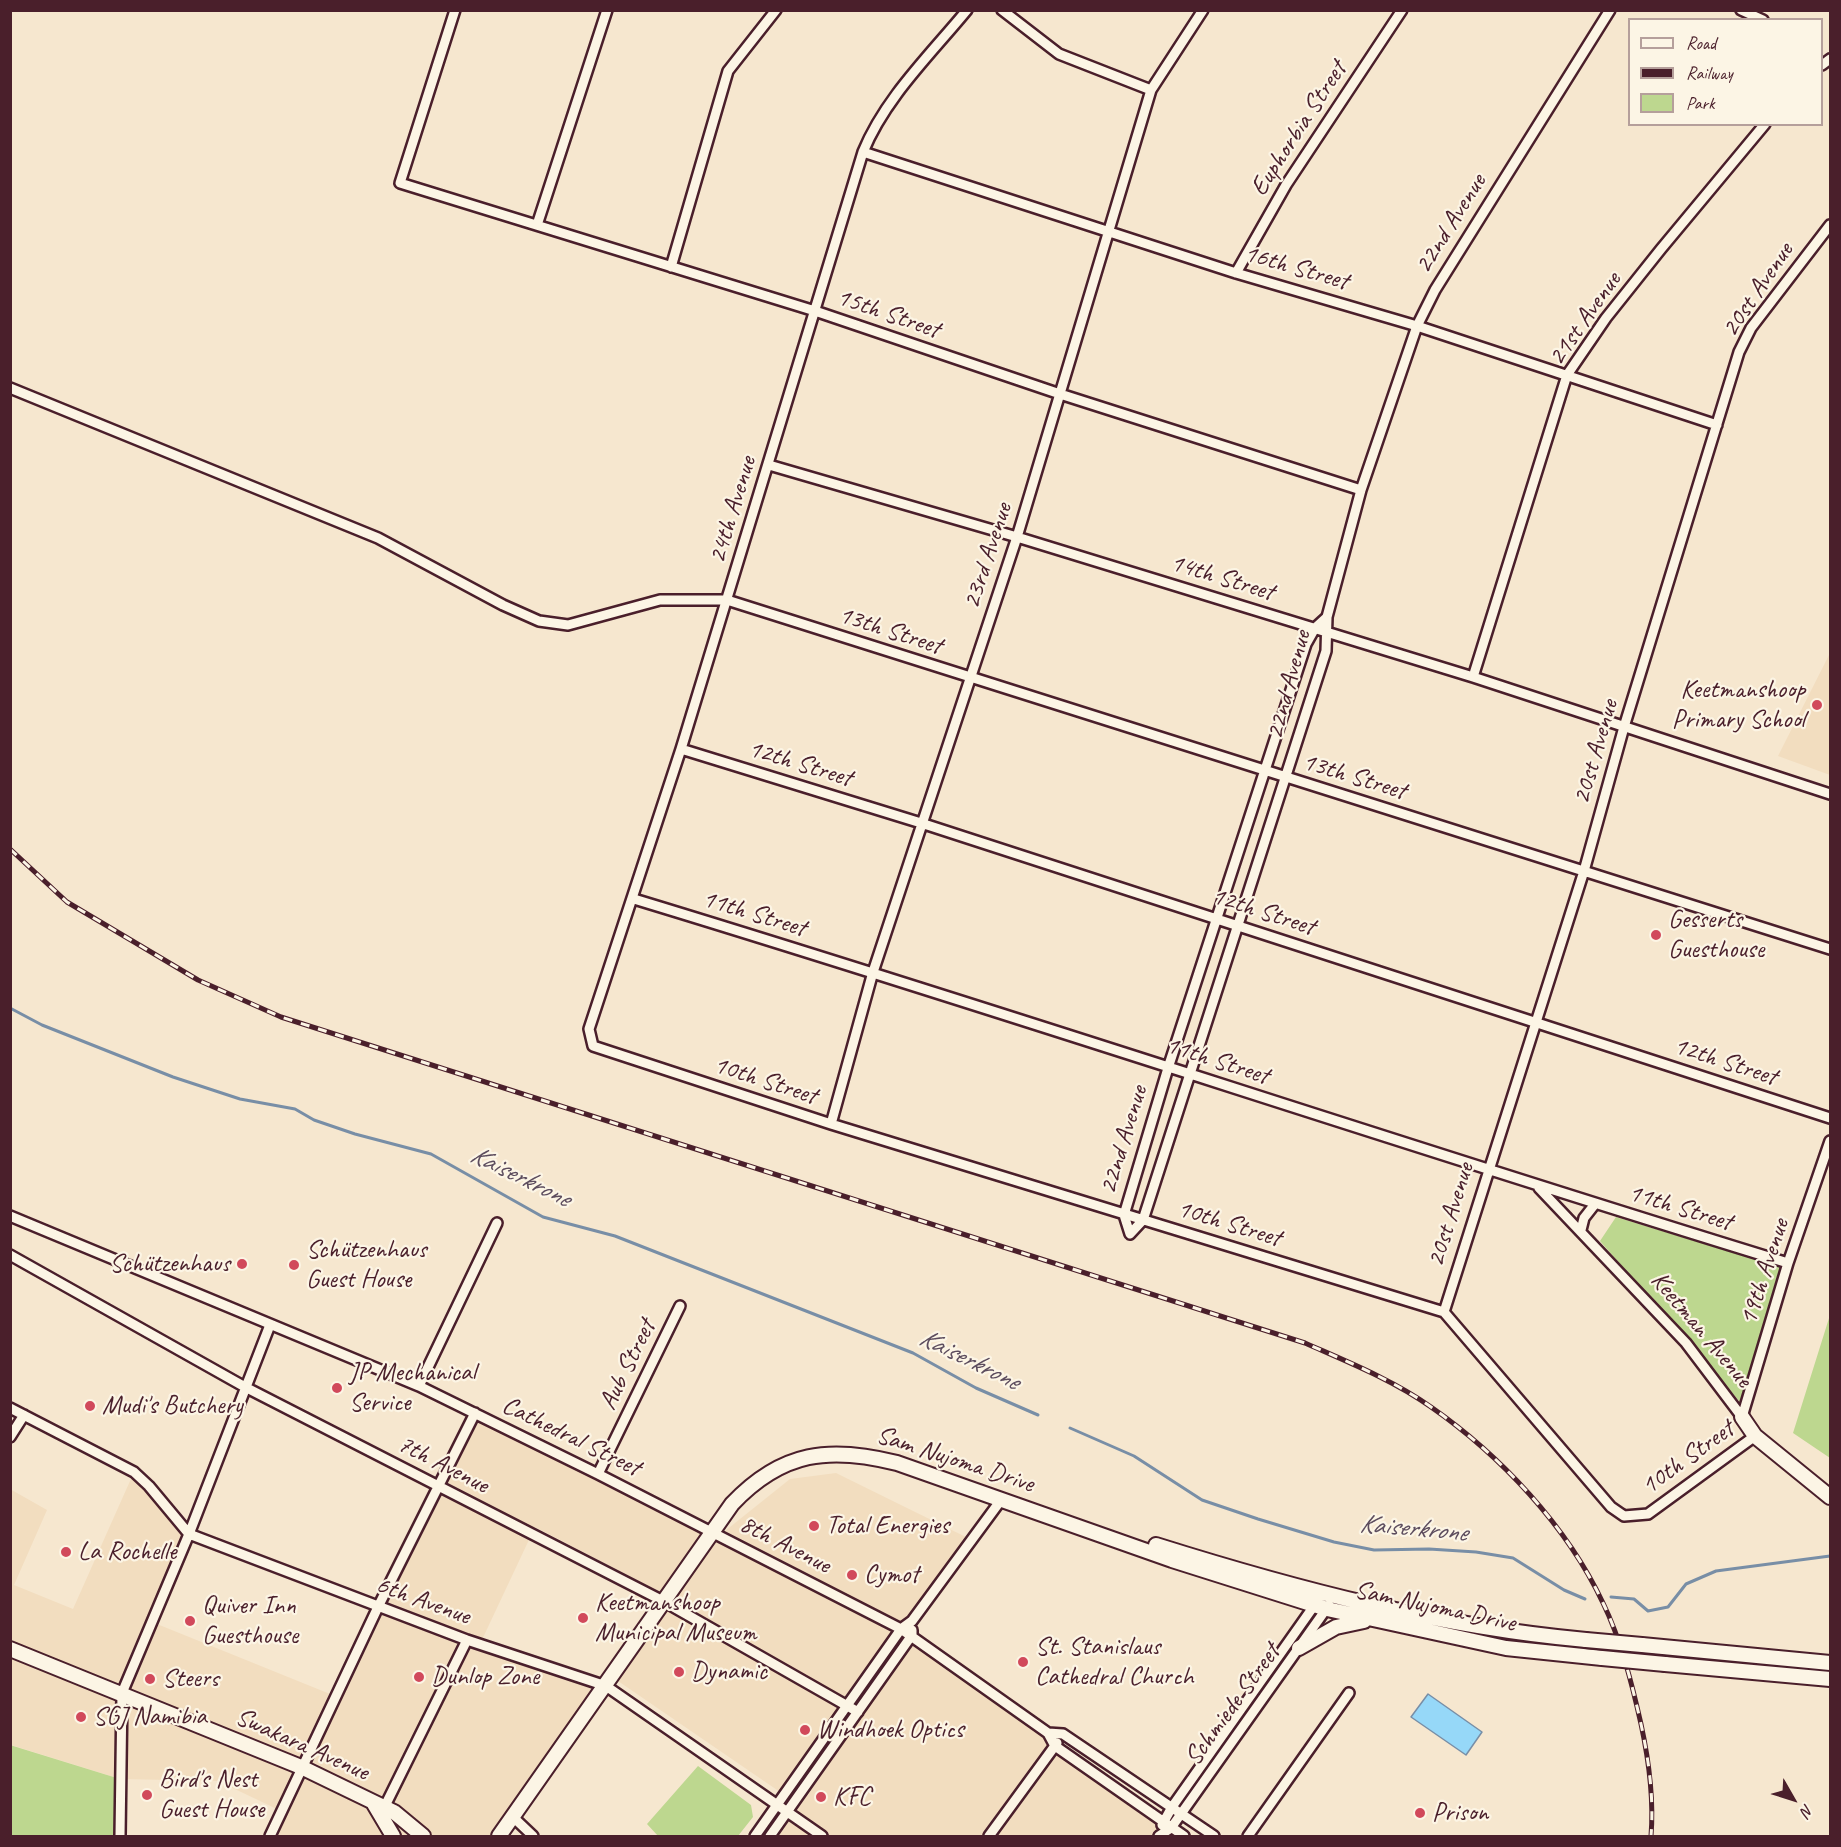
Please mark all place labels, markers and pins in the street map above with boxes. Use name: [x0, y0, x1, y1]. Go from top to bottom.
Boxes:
place label: Keetmanshoop Primary School: [1672, 674, 1805, 736]
marker: Keetmanshoop Primary School: [1810, 698, 1824, 712]
place label: Gesserts Guesthouse: [1668, 904, 1764, 966]
marker: Gesserts Guesthouse: [1649, 928, 1663, 942]
place label: Schützenhaus Guest House: [306, 1234, 427, 1296]
place label: Schützenhaus: [109, 1248, 230, 1280]
marker: Schützenhaus: [235, 1257, 249, 1271]
marker: Schützenhaus Guest House: [287, 1258, 301, 1272]
place label: JP Mechanical Service: [349, 1357, 476, 1418]
marker: JP Mechanical Service: [330, 1381, 344, 1395]
place label: Mudi's Butchery: [102, 1390, 243, 1422]
marker: Mudi's Butchery: [83, 1399, 97, 1413]
place label: Total Energies: [826, 1510, 949, 1542]
marker: Total Energies: [807, 1519, 821, 1533]
place label: La Rochelle: [78, 1536, 176, 1568]
marker: La Rochelle: [59, 1545, 73, 1559]
place label: Cymot: [864, 1559, 919, 1591]
marker: Cymot: [845, 1568, 859, 1582]
place label: Keetmanshoop Municipal Museum: [595, 1587, 756, 1648]
place label: Quiver Inn Guesthouse: [202, 1590, 298, 1652]
marker: Keetmanshoop Municipal Museum: [576, 1611, 590, 1625]
marker: Quiver Inn Guesthouse: [183, 1614, 197, 1628]
place label: St. Stanislaus Cathedral Church: [1035, 1631, 1193, 1692]
marker: St. Stanislaus Cathedral Church: [1016, 1655, 1030, 1669]
place label: Dynamic: [691, 1656, 767, 1688]
place label: Dunlop Zone: [431, 1661, 539, 1693]
place label: Steers: [162, 1663, 219, 1695]
marker: Dynamic: [672, 1665, 686, 1679]
marker: Dunlop Zone: [412, 1670, 426, 1684]
marker: Steers: [143, 1672, 157, 1686]
place label: SGJ Namibia: [93, 1701, 207, 1733]
marker: SGJ Namibia: [74, 1710, 88, 1724]
place label: Windhoek Optics: [817, 1714, 964, 1746]
marker: Windhoek Optics: [798, 1723, 812, 1737]
place label: Bird's Nest Guest House: [159, 1764, 264, 1826]
place label: KFC: [833, 1781, 871, 1813]
marker: Bird's Nest Guest House: [140, 1788, 154, 1802]
marker: KFC: [814, 1790, 828, 1804]
place label: Prison: [1432, 1797, 1488, 1829]
marker: Prison: [1413, 1806, 1427, 1820]

